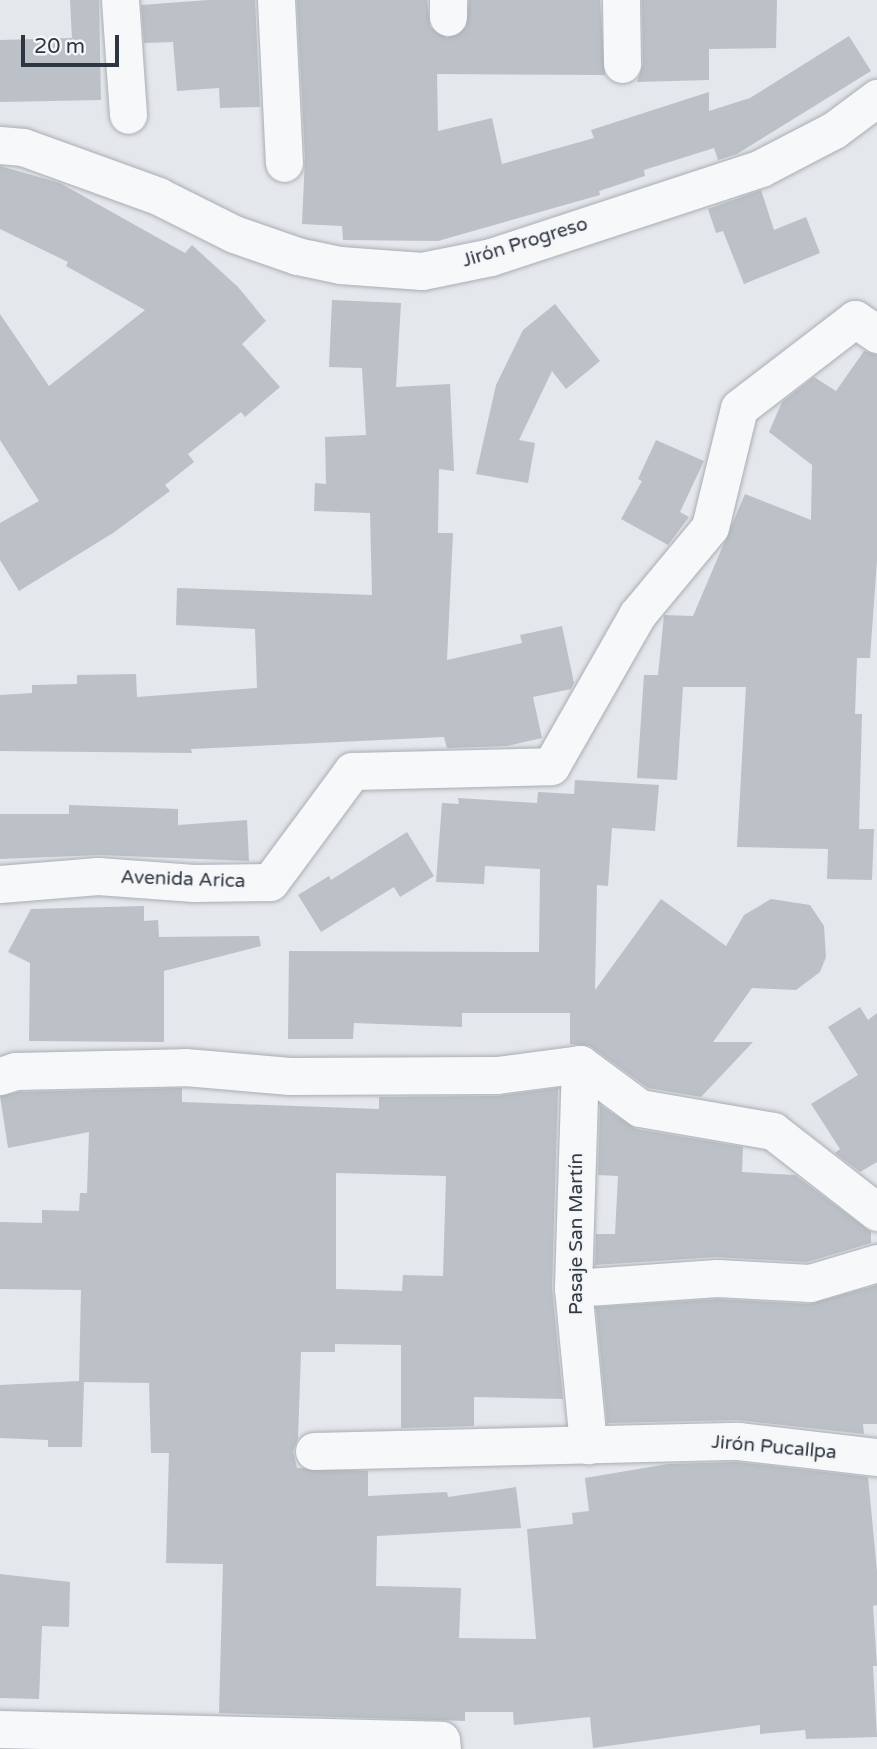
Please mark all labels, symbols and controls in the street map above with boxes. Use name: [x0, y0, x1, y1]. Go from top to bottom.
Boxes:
scale bar: [24, 21, 122, 65]
text: 20 m: [34, 34, 85, 59]
street label: Jirón Progreso: [459, 213, 591, 273]
street label: Avenida Arica: [120, 866, 246, 894]
street label: Pasaje San Martín: [566, 1153, 588, 1315]
street label: Jirón Pucallpa: [710, 1431, 838, 1465]

